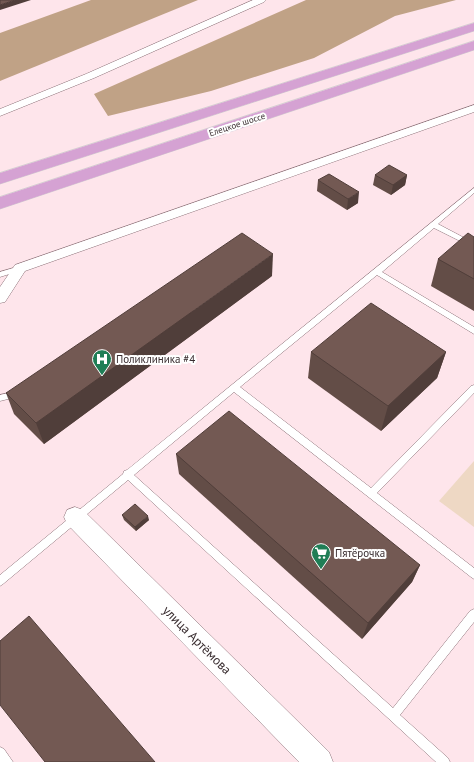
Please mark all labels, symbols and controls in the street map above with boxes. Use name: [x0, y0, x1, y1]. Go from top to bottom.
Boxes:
street label: Елецкое шоссе: [207, 110, 267, 138]
hospital icon: Поликлиника #4: [91, 348, 113, 376]
place label: Поликлиника #4: [116, 352, 195, 366]
supermarket icon: Пятёрочка: [310, 542, 332, 570]
place label: Пятёрочка: [335, 546, 385, 560]
street label: улица Артёмова: [159, 602, 235, 678]

